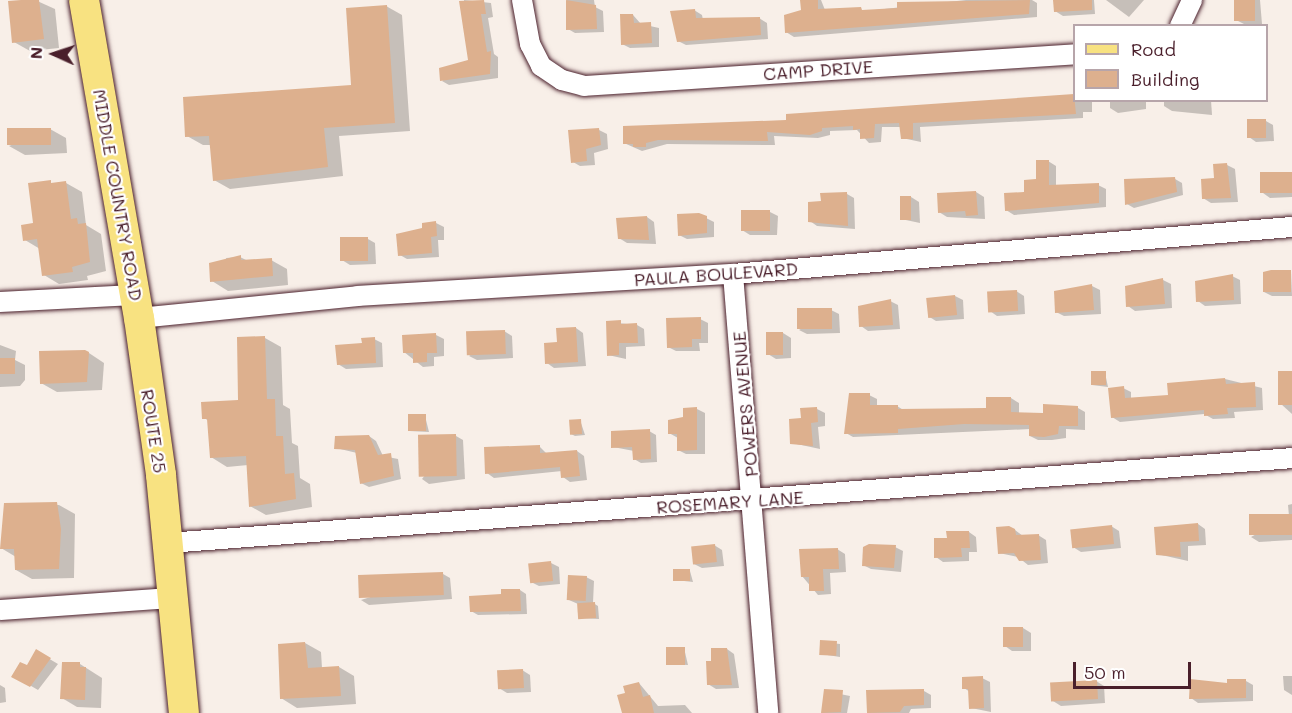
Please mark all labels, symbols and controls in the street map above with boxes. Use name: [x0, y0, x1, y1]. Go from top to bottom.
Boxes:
north arrow: [24, 24, 84, 84]
legend: [1073, 24, 1268, 102]
text: Road: [1131, 37, 1176, 61]
text: N: [25, 46, 46, 60]
street label: CAMP DRIVE: [762, 55, 874, 85]
text: Building: [1131, 67, 1199, 91]
street label: MIDDLE COUNTRY ROAD: [89, 87, 147, 303]
street label: PAULA BOULEVARD: [633, 258, 799, 290]
street label: POWERS AVENUE: [728, 330, 762, 478]
street label: ROUTE 25: [137, 388, 171, 474]
street label: ROSEMARY LANE: [656, 486, 804, 518]
scale bar: [1076, 650, 1194, 688]
text: 50 m: [1084, 660, 1126, 684]

